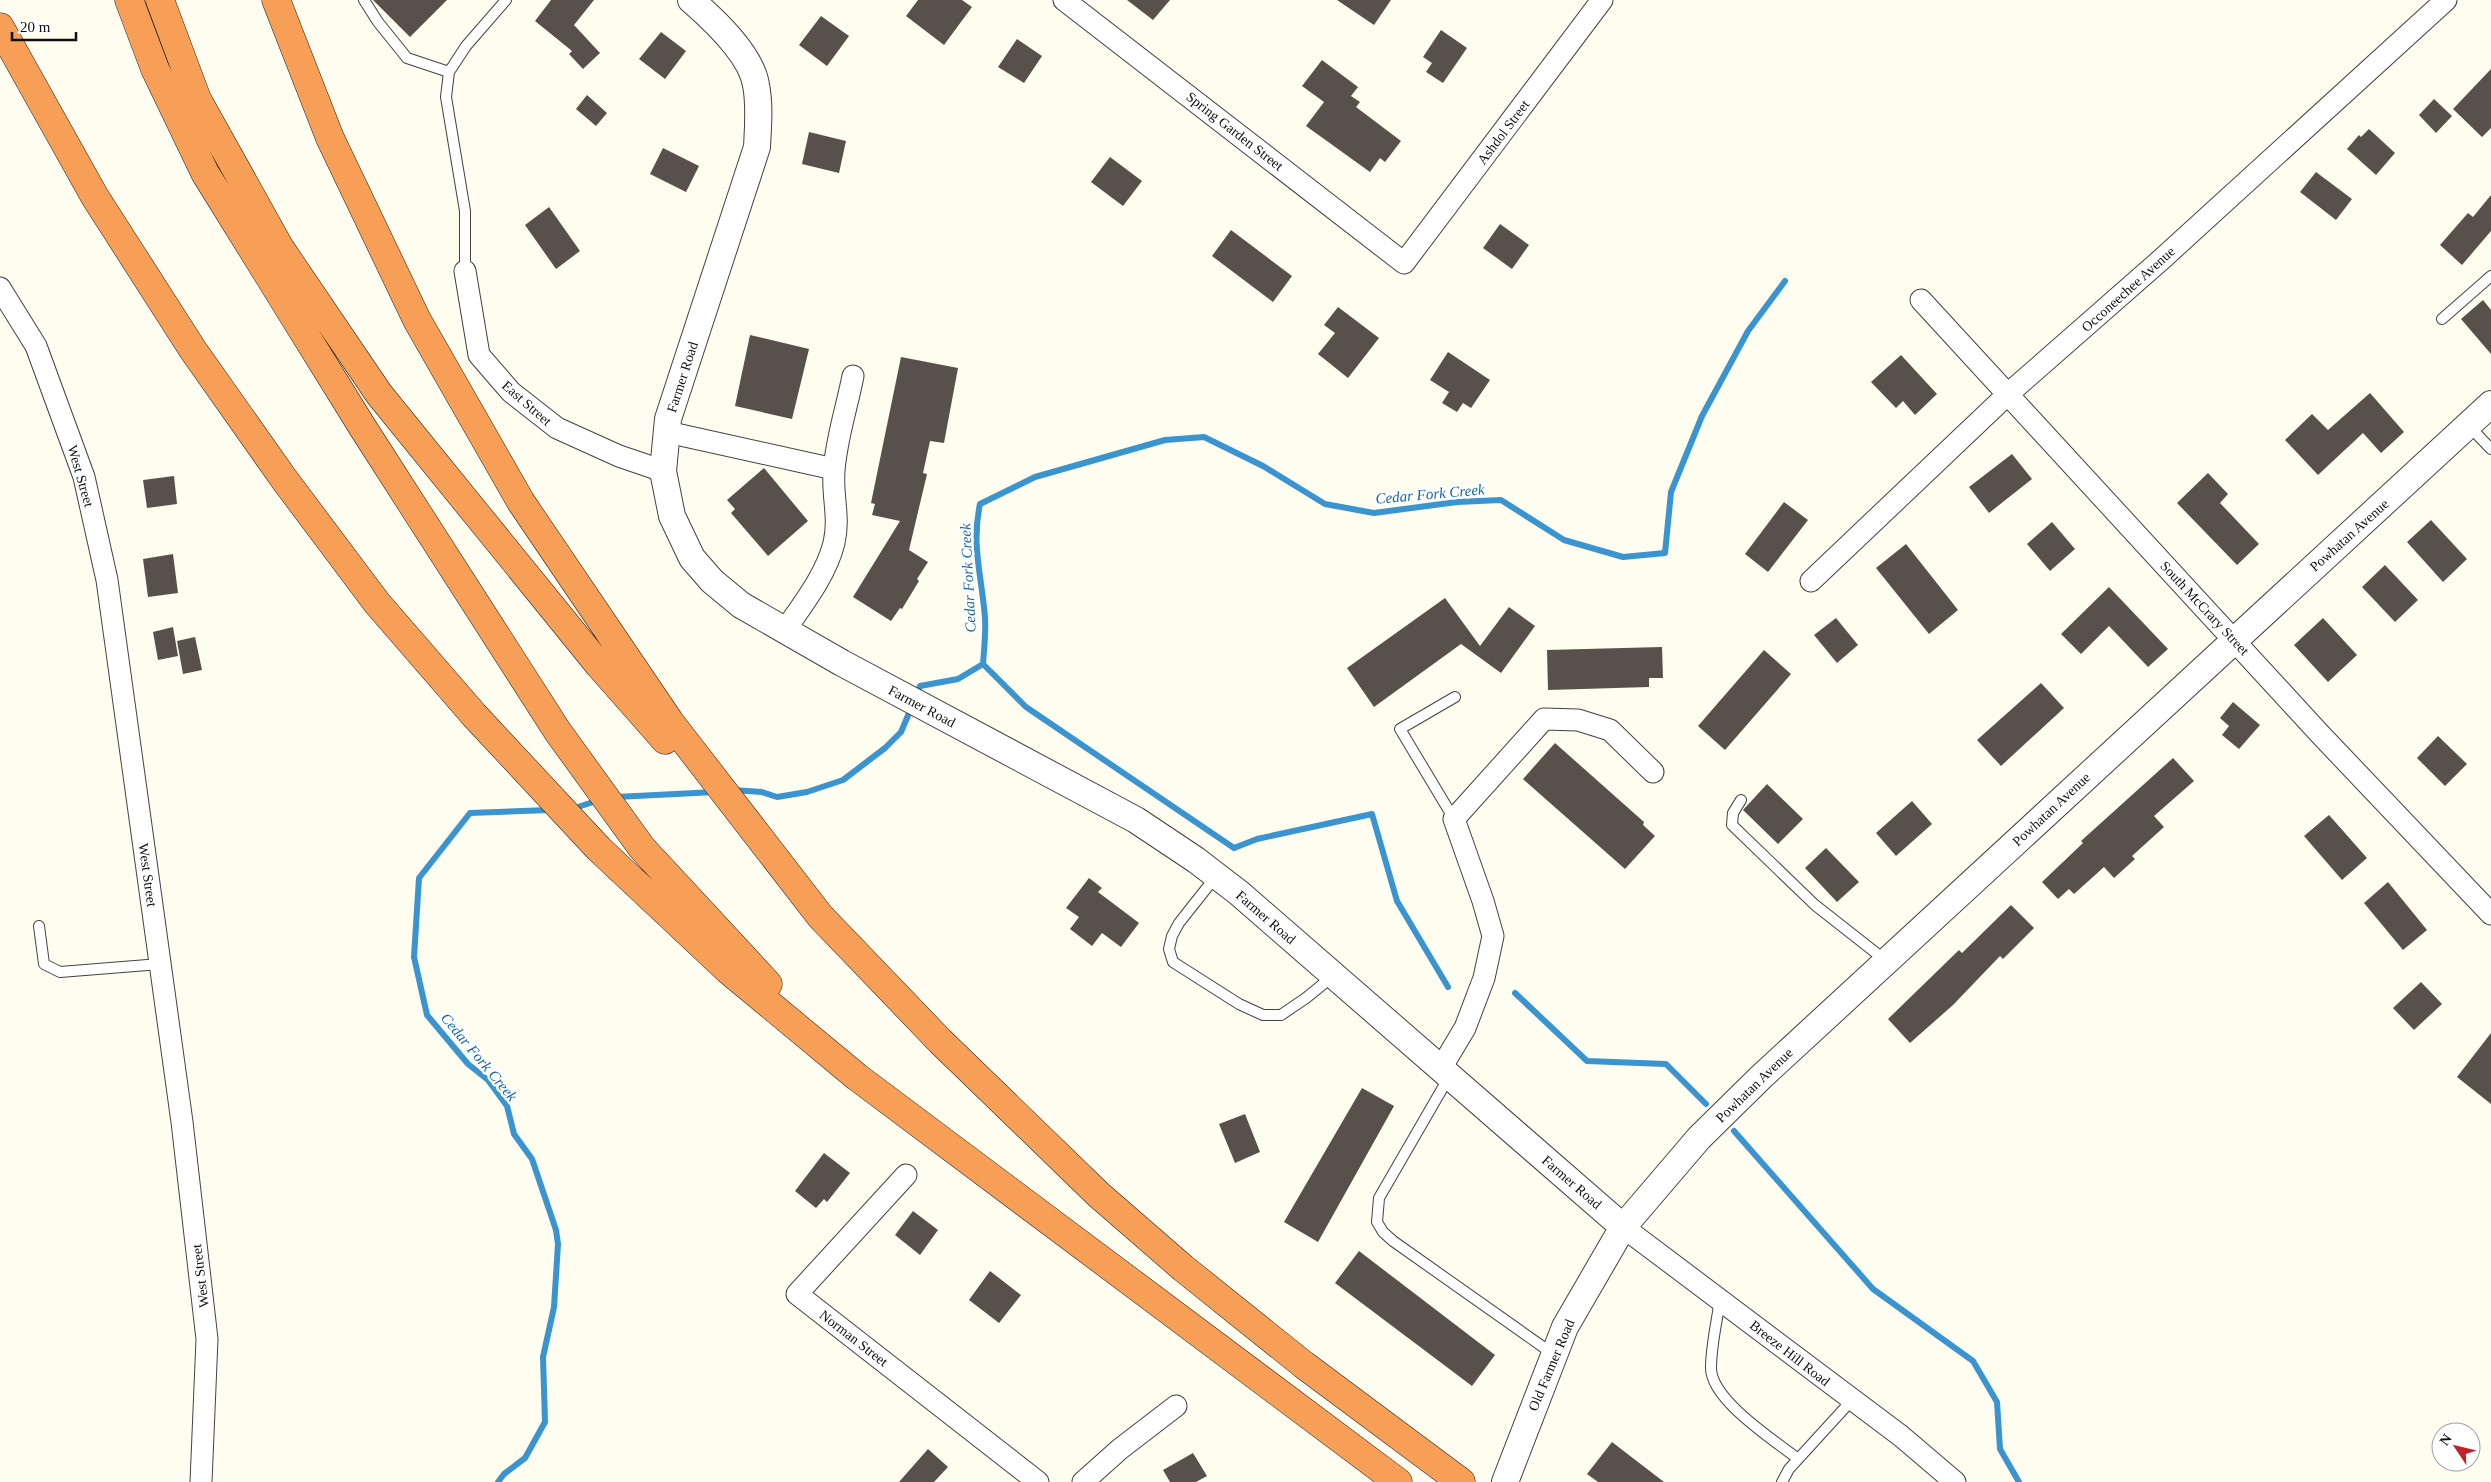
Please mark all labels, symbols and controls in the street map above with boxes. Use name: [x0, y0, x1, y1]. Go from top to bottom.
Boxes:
scale bar: [12, 10, 76, 42]
text: 20 m: [20, 19, 51, 35]
street label: Spring Garden Street: [1184, 89, 1286, 174]
street label: Ashdol Street: [1474, 97, 1533, 167]
street label: Occoneechee Avenue: [2079, 244, 2178, 335]
street label: Farmer Road: [664, 340, 701, 414]
street label: East Street: [499, 378, 554, 429]
street label: West Street: [65, 443, 97, 509]
water label: Cedar Fork Creek: [1375, 481, 1486, 507]
street label: Powhatan Avenue: [2307, 496, 2392, 575]
water label: Cedar Fork Creek: [957, 523, 979, 633]
street label: South McCrary Street: [2157, 558, 2252, 658]
street label: Farmer Road: [886, 683, 958, 730]
street label: Powhatan Avenue: [2009, 770, 2093, 849]
street label: West Street: [136, 842, 159, 908]
street label: Farmer Road: [1233, 888, 1298, 947]
water label: Cedar Fork Creek: [438, 1010, 521, 1104]
street label: Powhatan Avenue: [1713, 1045, 1796, 1126]
street label: Farmer Road: [1539, 1153, 1604, 1212]
street label: West Street: [189, 1243, 212, 1309]
street label: Norman Street: [817, 1307, 891, 1370]
street label: Old Farmer Road: [1525, 1317, 1578, 1413]
street label: Breeze Hill Road: [1747, 1318, 1833, 1389]
north arrow: [2431, 1422, 2481, 1472]
text: N: [2437, 1431, 2455, 1448]

